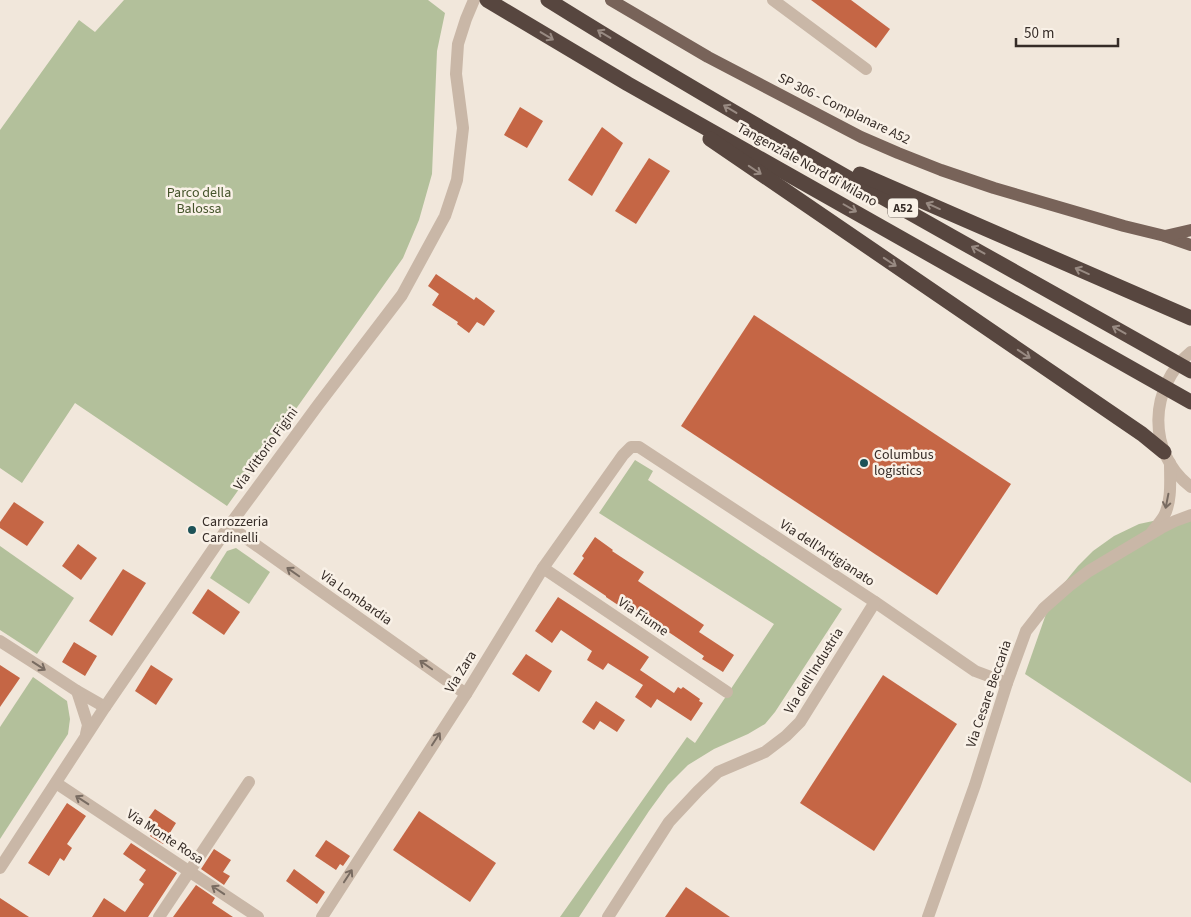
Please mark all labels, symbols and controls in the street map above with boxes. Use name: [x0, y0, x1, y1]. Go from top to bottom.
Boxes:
scale bar: [1016, 15, 1118, 47]
text: 50 m: [1024, 23, 1054, 44]
one-way arrow: [597, 29, 611, 39]
one-way arrow: [540, 32, 554, 42]
street label: SP 306 - Complanare A52: [774, 68, 914, 150]
one-way arrow: [724, 104, 738, 114]
street label: Tangenziale Nord di Milano: [733, 118, 881, 212]
one-way arrow: [748, 165, 762, 175]
park label: Parco della Balossa: [167, 183, 231, 219]
road number: A52: [888, 198, 918, 218]
one-way arrow: [926, 201, 941, 211]
one-way arrow: [842, 204, 857, 213]
one-way arrow: [971, 245, 985, 255]
one-way arrow: [882, 257, 896, 267]
one-way arrow: [1075, 265, 1090, 275]
one-way arrow: [1113, 325, 1127, 335]
one-way arrow: [1017, 349, 1031, 359]
street label: Via Vittorio Figini: [229, 403, 303, 495]
place label: Columbus logistics: [874, 445, 934, 481]
marker: Columbus logistics: [858, 457, 870, 469]
one-way arrow: [1162, 493, 1172, 509]
place label: Carrozzeria Cardinelli: [202, 512, 268, 548]
street label: Via dell'Artigianato: [775, 515, 879, 591]
marker: Carrozzeria Cardinelli: [186, 524, 198, 536]
street label: Via Lombardia: [316, 566, 396, 630]
one-way arrow: [286, 567, 300, 577]
street label: Via Fiume: [614, 593, 672, 641]
street label: Via dell'Industria: [779, 624, 849, 718]
street label: Via Cesare Beccaria: [961, 637, 1017, 751]
street label: Via Zara: [440, 647, 482, 697]
one-way arrow: [420, 660, 433, 671]
one-way arrow: [31, 661, 45, 671]
one-way arrow: [431, 733, 441, 747]
one-way arrow: [76, 795, 90, 805]
street label: Via Monte Rosa: [122, 805, 208, 869]
one-way arrow: [343, 869, 354, 883]
one-way arrow: [211, 885, 225, 895]

